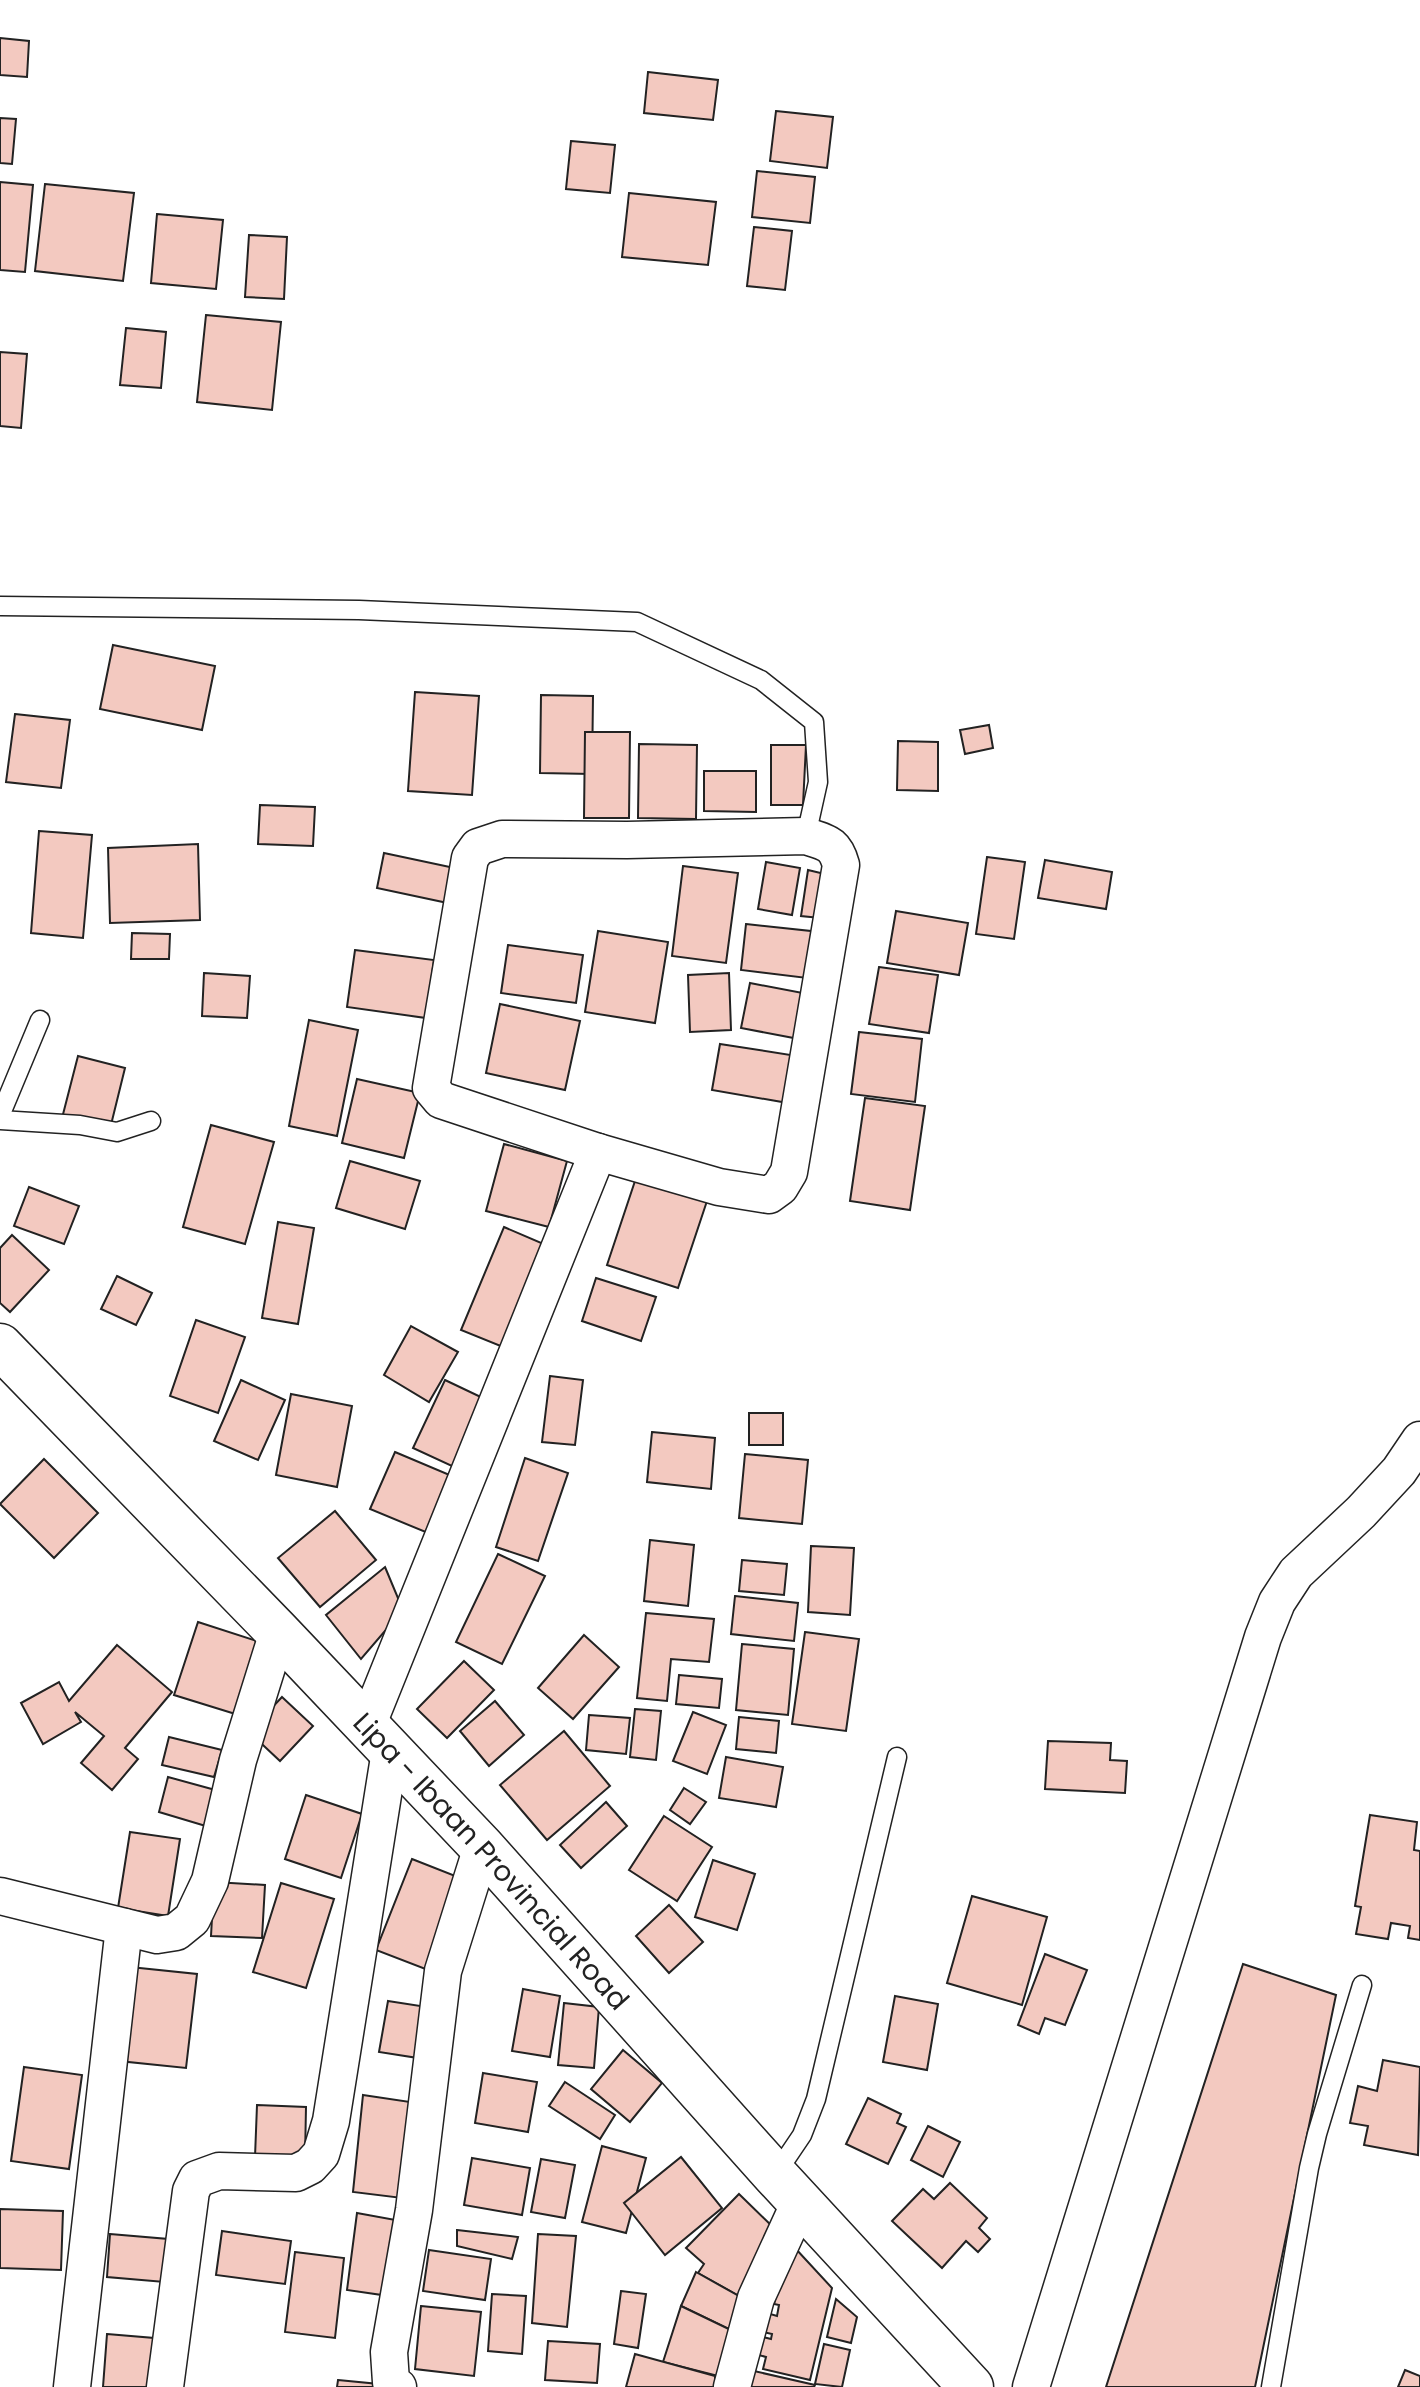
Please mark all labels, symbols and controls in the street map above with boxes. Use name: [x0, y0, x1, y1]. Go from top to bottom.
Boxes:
street label: Lipa - Ibaan Provincial Road: [345, 1704, 638, 2019]

